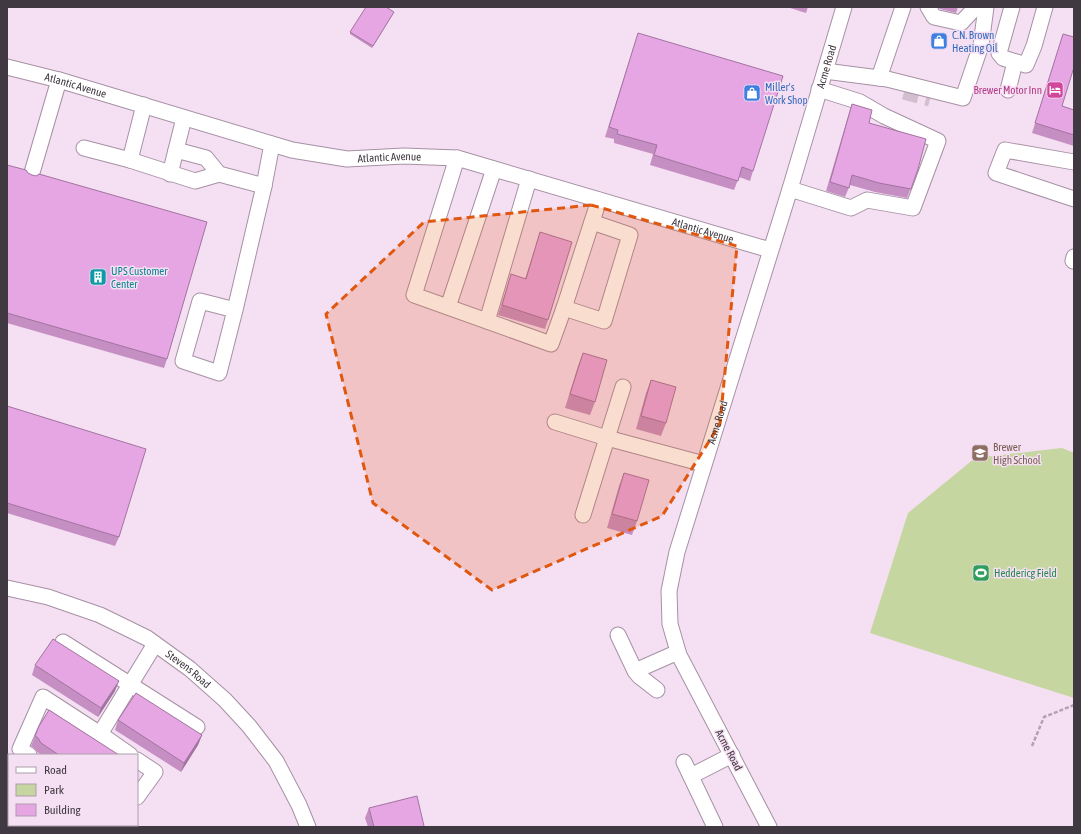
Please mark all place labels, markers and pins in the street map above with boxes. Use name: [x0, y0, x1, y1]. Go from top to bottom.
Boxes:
place label: C.N. Brown Heating Oil: [952, 29, 998, 54]
shop icon: C.N. Brown Heating Oil: [929, 31, 949, 51]
hotel icon: Brewer Motor Inn: [1045, 80, 1065, 100]
place label: Miller's Work Shop: [765, 81, 808, 106]
shop icon: Miller's Work Shop: [742, 83, 762, 103]
place label: Brewer Motor Inn: [973, 84, 1042, 96]
place label: UPS Customer Center: [111, 265, 168, 290]
building icon: UPS Customer Center: [88, 267, 108, 287]
place label: Brewer High School: [993, 441, 1041, 466]
school or university icon: Brewer High School: [970, 443, 990, 463]
sports icon: Heddericg Field: [971, 563, 991, 583]
place label: Heddericg Field: [994, 567, 1057, 579]

